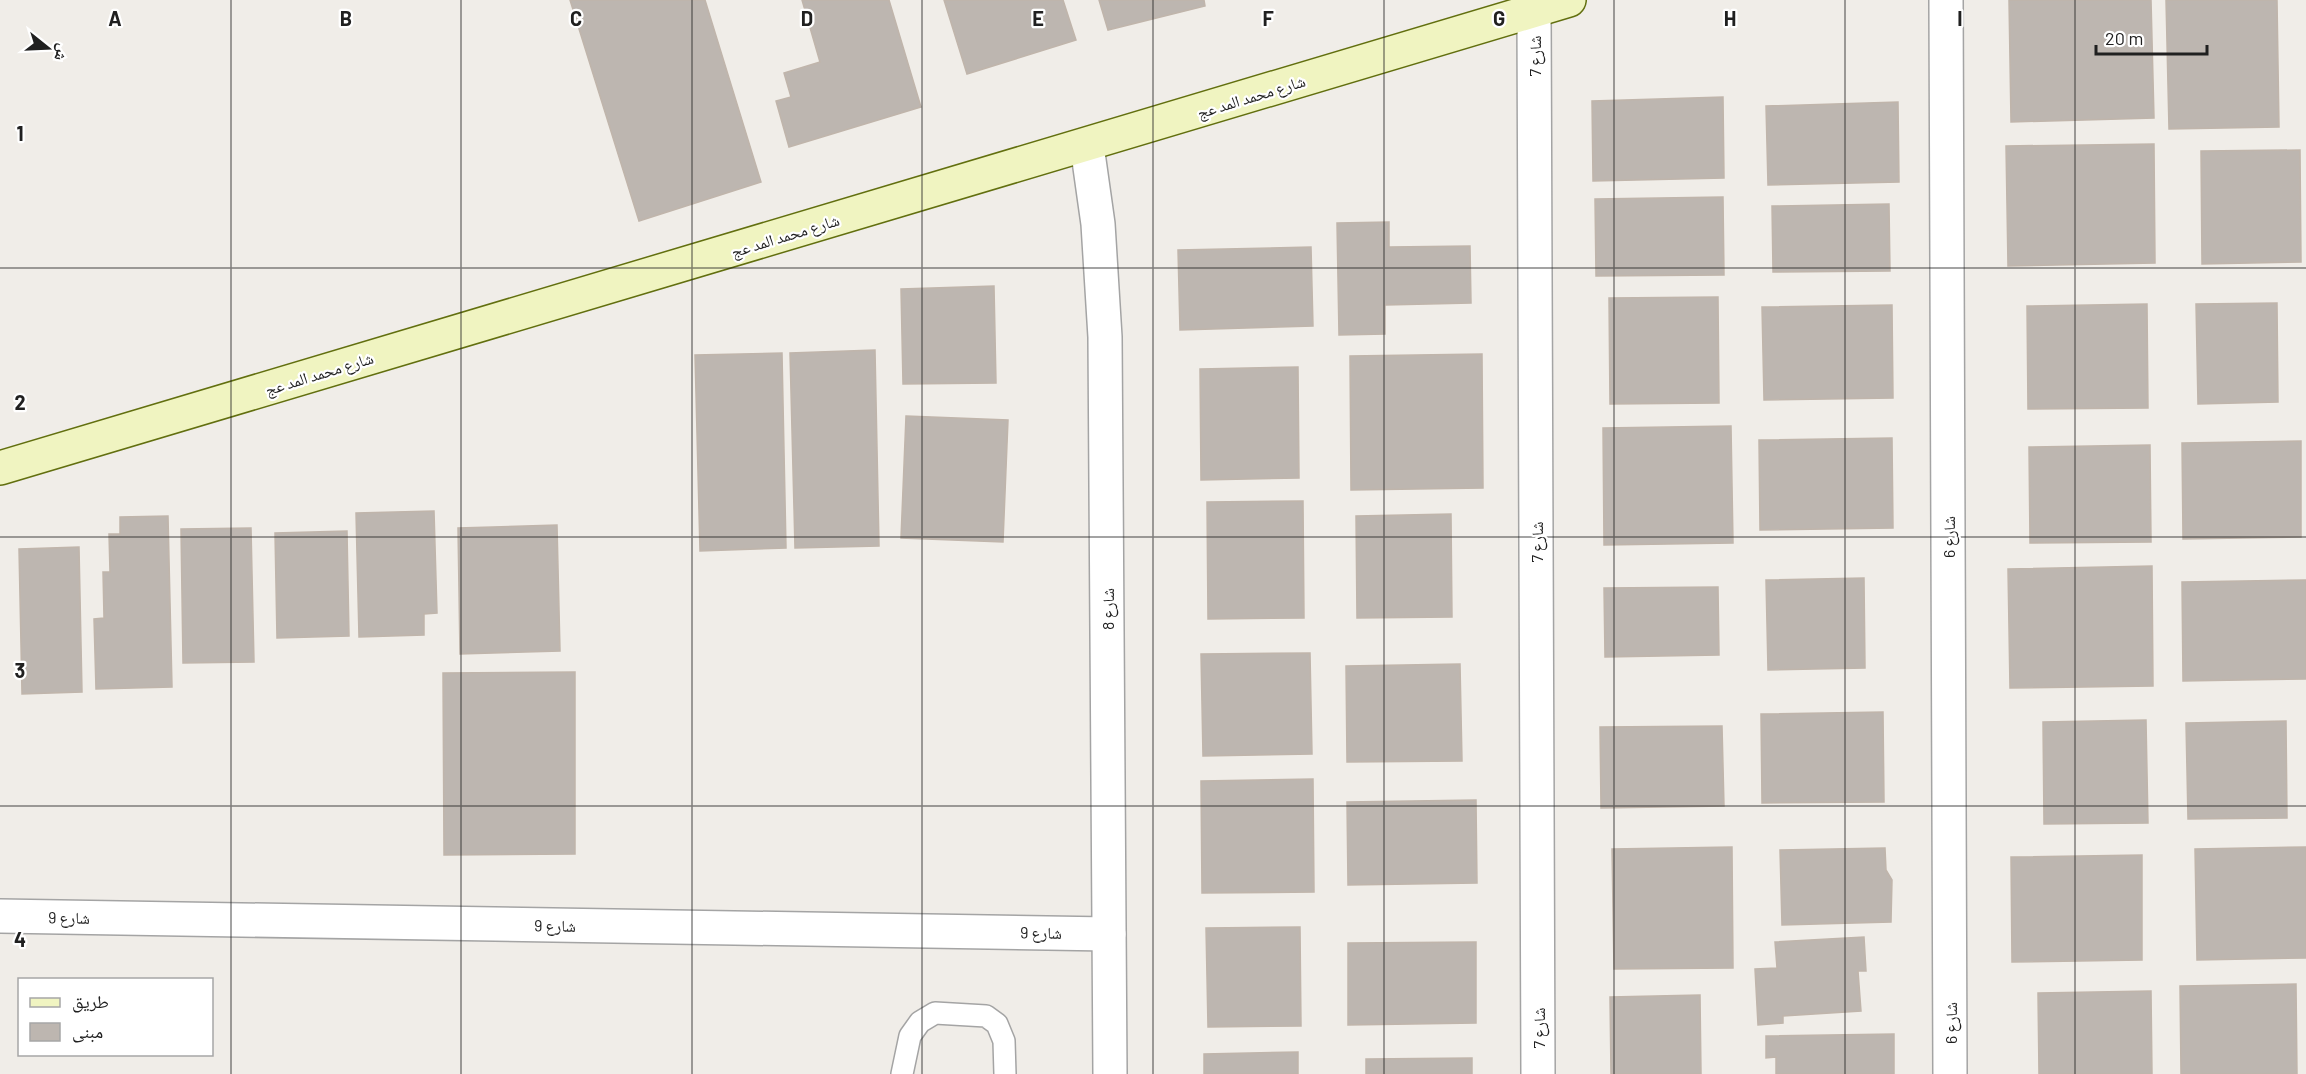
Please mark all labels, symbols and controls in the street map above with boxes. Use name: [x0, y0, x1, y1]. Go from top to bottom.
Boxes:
text: A: [108, 6, 122, 30]
text: B: [340, 6, 352, 30]
text: C: [570, 6, 582, 30]
text: D: [801, 6, 813, 30]
text: E: [1032, 6, 1044, 30]
text: F: [1262, 6, 1274, 30]
text: G: [1493, 6, 1505, 30]
text: H: [1724, 6, 1736, 30]
text: I: [1957, 6, 1963, 30]
north arrow: [18, 18, 78, 78]
scale bar: [2096, 18, 2207, 56]
text: 20 m: [2105, 27, 2143, 49]
street label: شارع 7: [1525, 35, 1546, 77]
text: ش: [50, 41, 74, 64]
street label: شارع محمد المد عج: [1195, 70, 1308, 123]
text: 1: [16, 121, 24, 145]
street label: شارع محمد المد عج: [729, 209, 842, 262]
street label: شارع محمد المد عج: [263, 347, 376, 400]
text: 2: [14, 390, 26, 414]
street label: شارع 6: [1939, 516, 1960, 558]
street label: شارع 7: [1527, 521, 1548, 563]
street label: شارع 8: [1098, 588, 1119, 630]
text: 3: [15, 658, 25, 682]
street label: شارع 9: [48, 907, 90, 929]
street label: شارع 9: [534, 915, 576, 937]
street label: شارع 9: [1020, 922, 1062, 944]
text: 4: [14, 927, 26, 951]
legend: [18, 978, 213, 1056]
text: طريق: [72, 990, 109, 1013]
street label: شارع 6: [1941, 1002, 1962, 1044]
street label: شارع 7: [1529, 1007, 1550, 1049]
text: مبنى: [72, 1020, 103, 1043]

